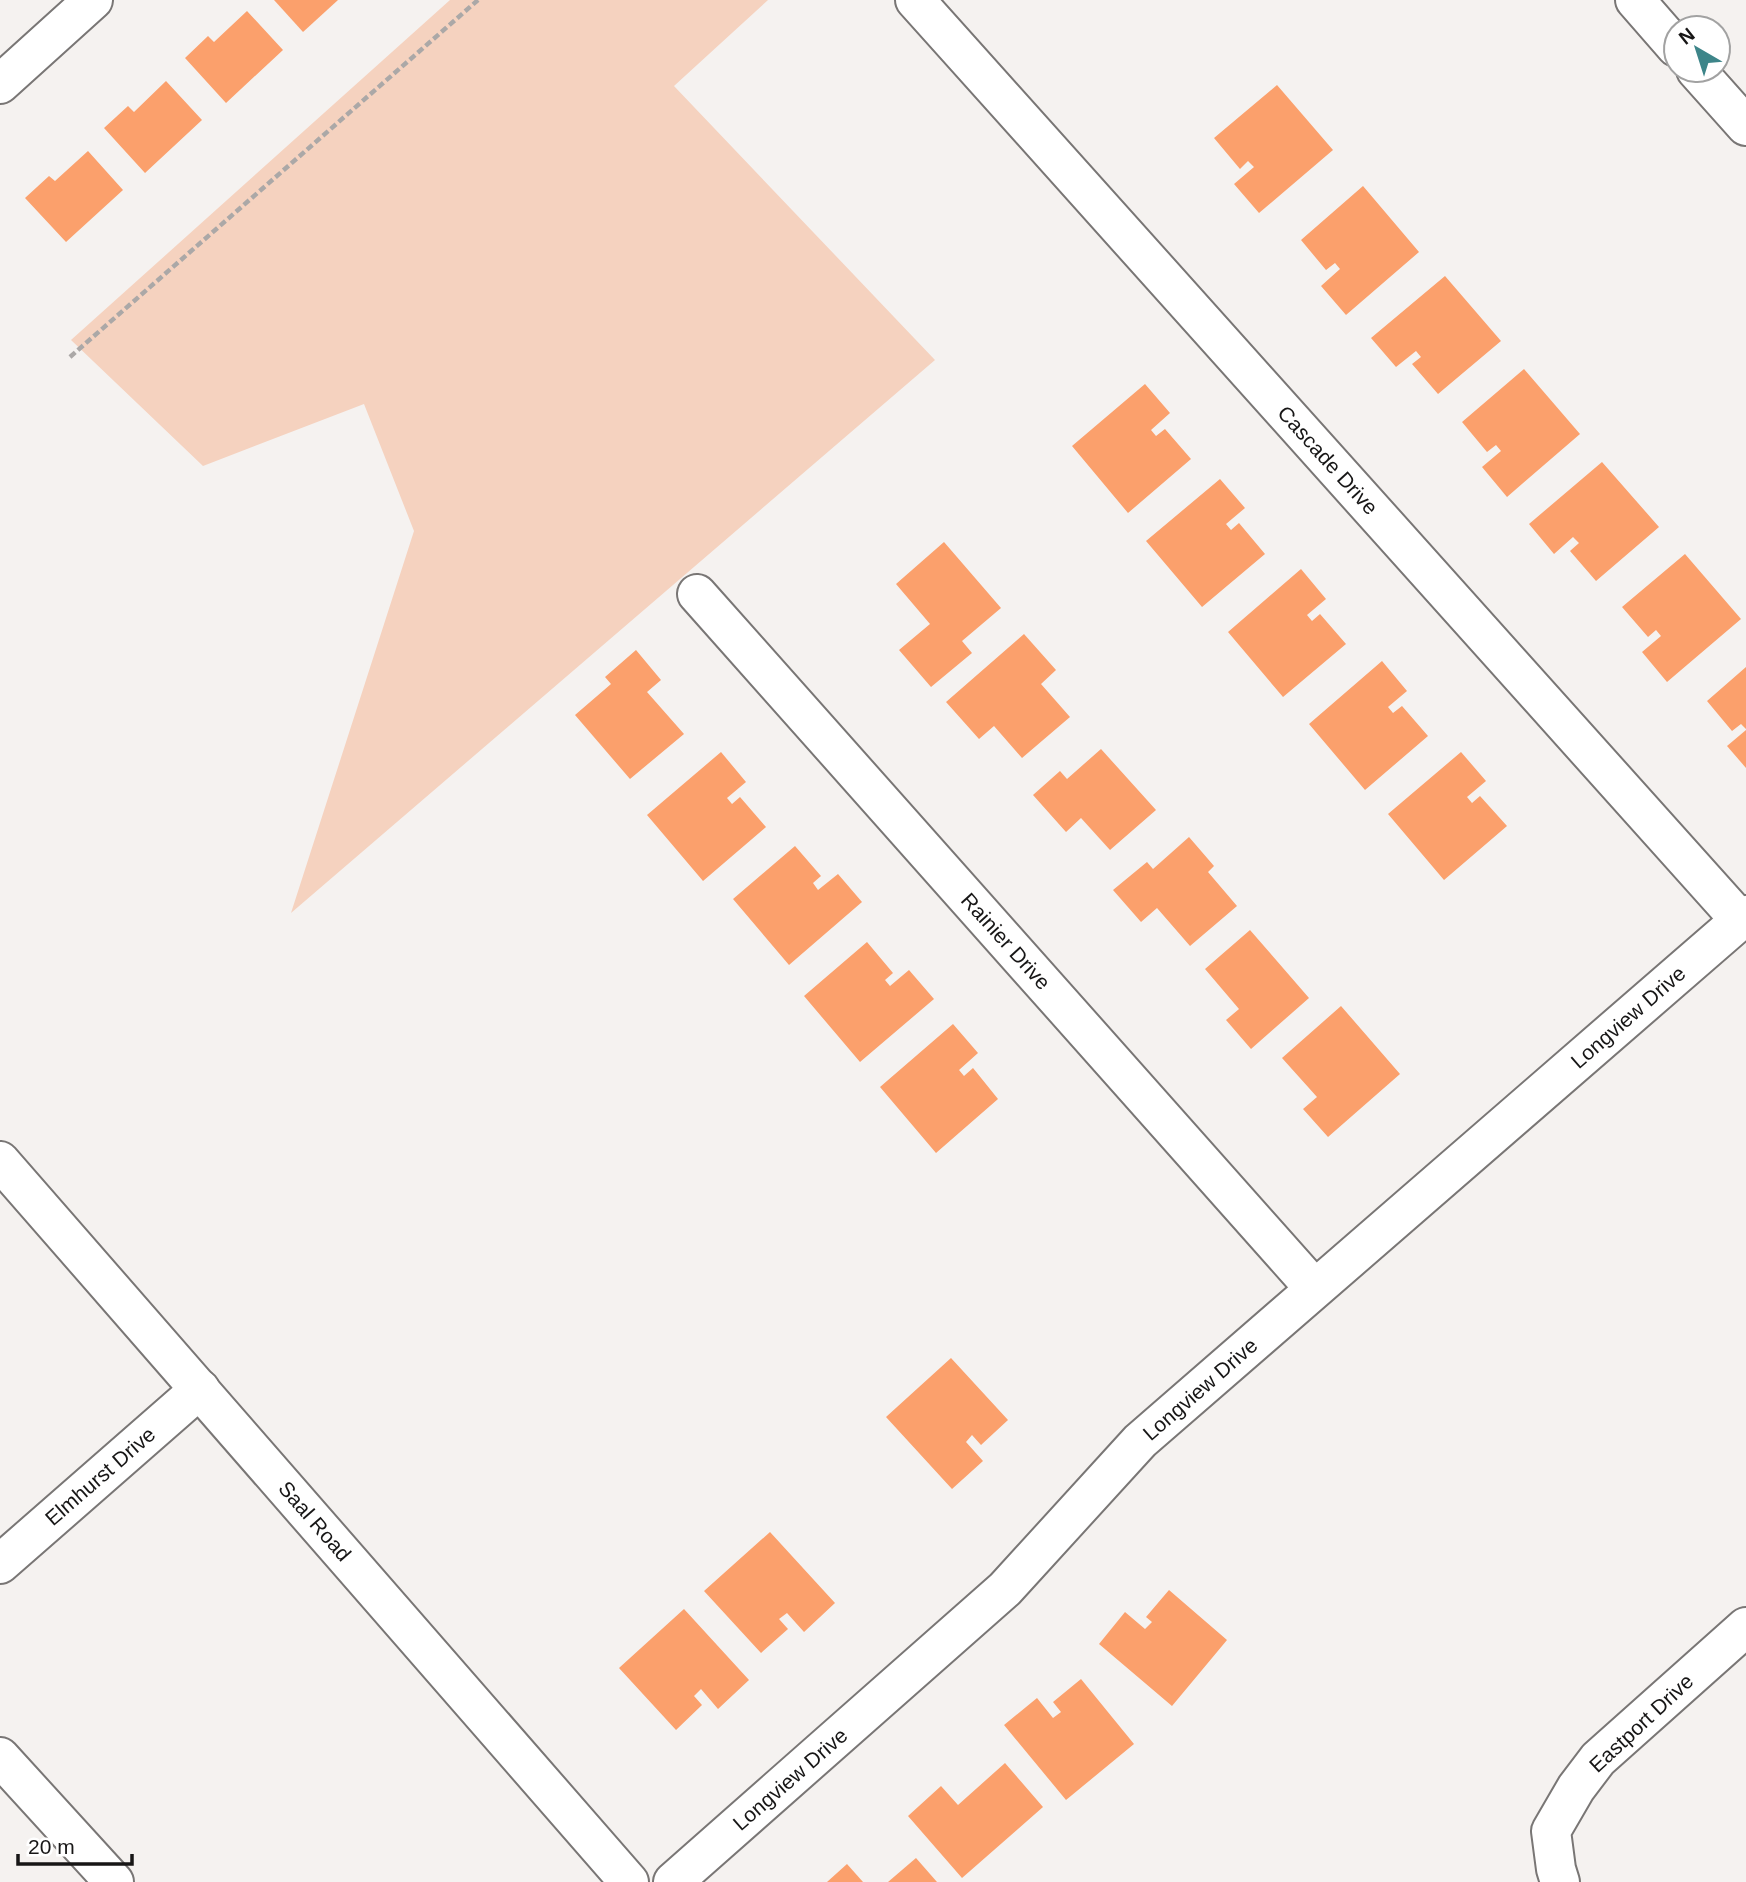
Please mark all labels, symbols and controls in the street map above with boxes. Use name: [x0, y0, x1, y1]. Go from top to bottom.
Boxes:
north arrow: [1662, 14, 1732, 84]
text: N: [1675, 24, 1699, 49]
street label: Cascade Drive: [1273, 401, 1383, 519]
street label: Rainier Drive: [957, 888, 1055, 994]
street label: Longview Drive: [1566, 961, 1690, 1073]
street label: Longview Drive: [1138, 1333, 1262, 1445]
street label: Elmhurst Drive: [40, 1422, 160, 1530]
street label: Saal Road: [274, 1476, 356, 1566]
street label: Eastport Drive: [1585, 1669, 1697, 1777]
street label: Longview Drive: [728, 1723, 852, 1835]
scale bar: [18, 1822, 131, 1866]
text: 20 m: [28, 1835, 75, 1858]

